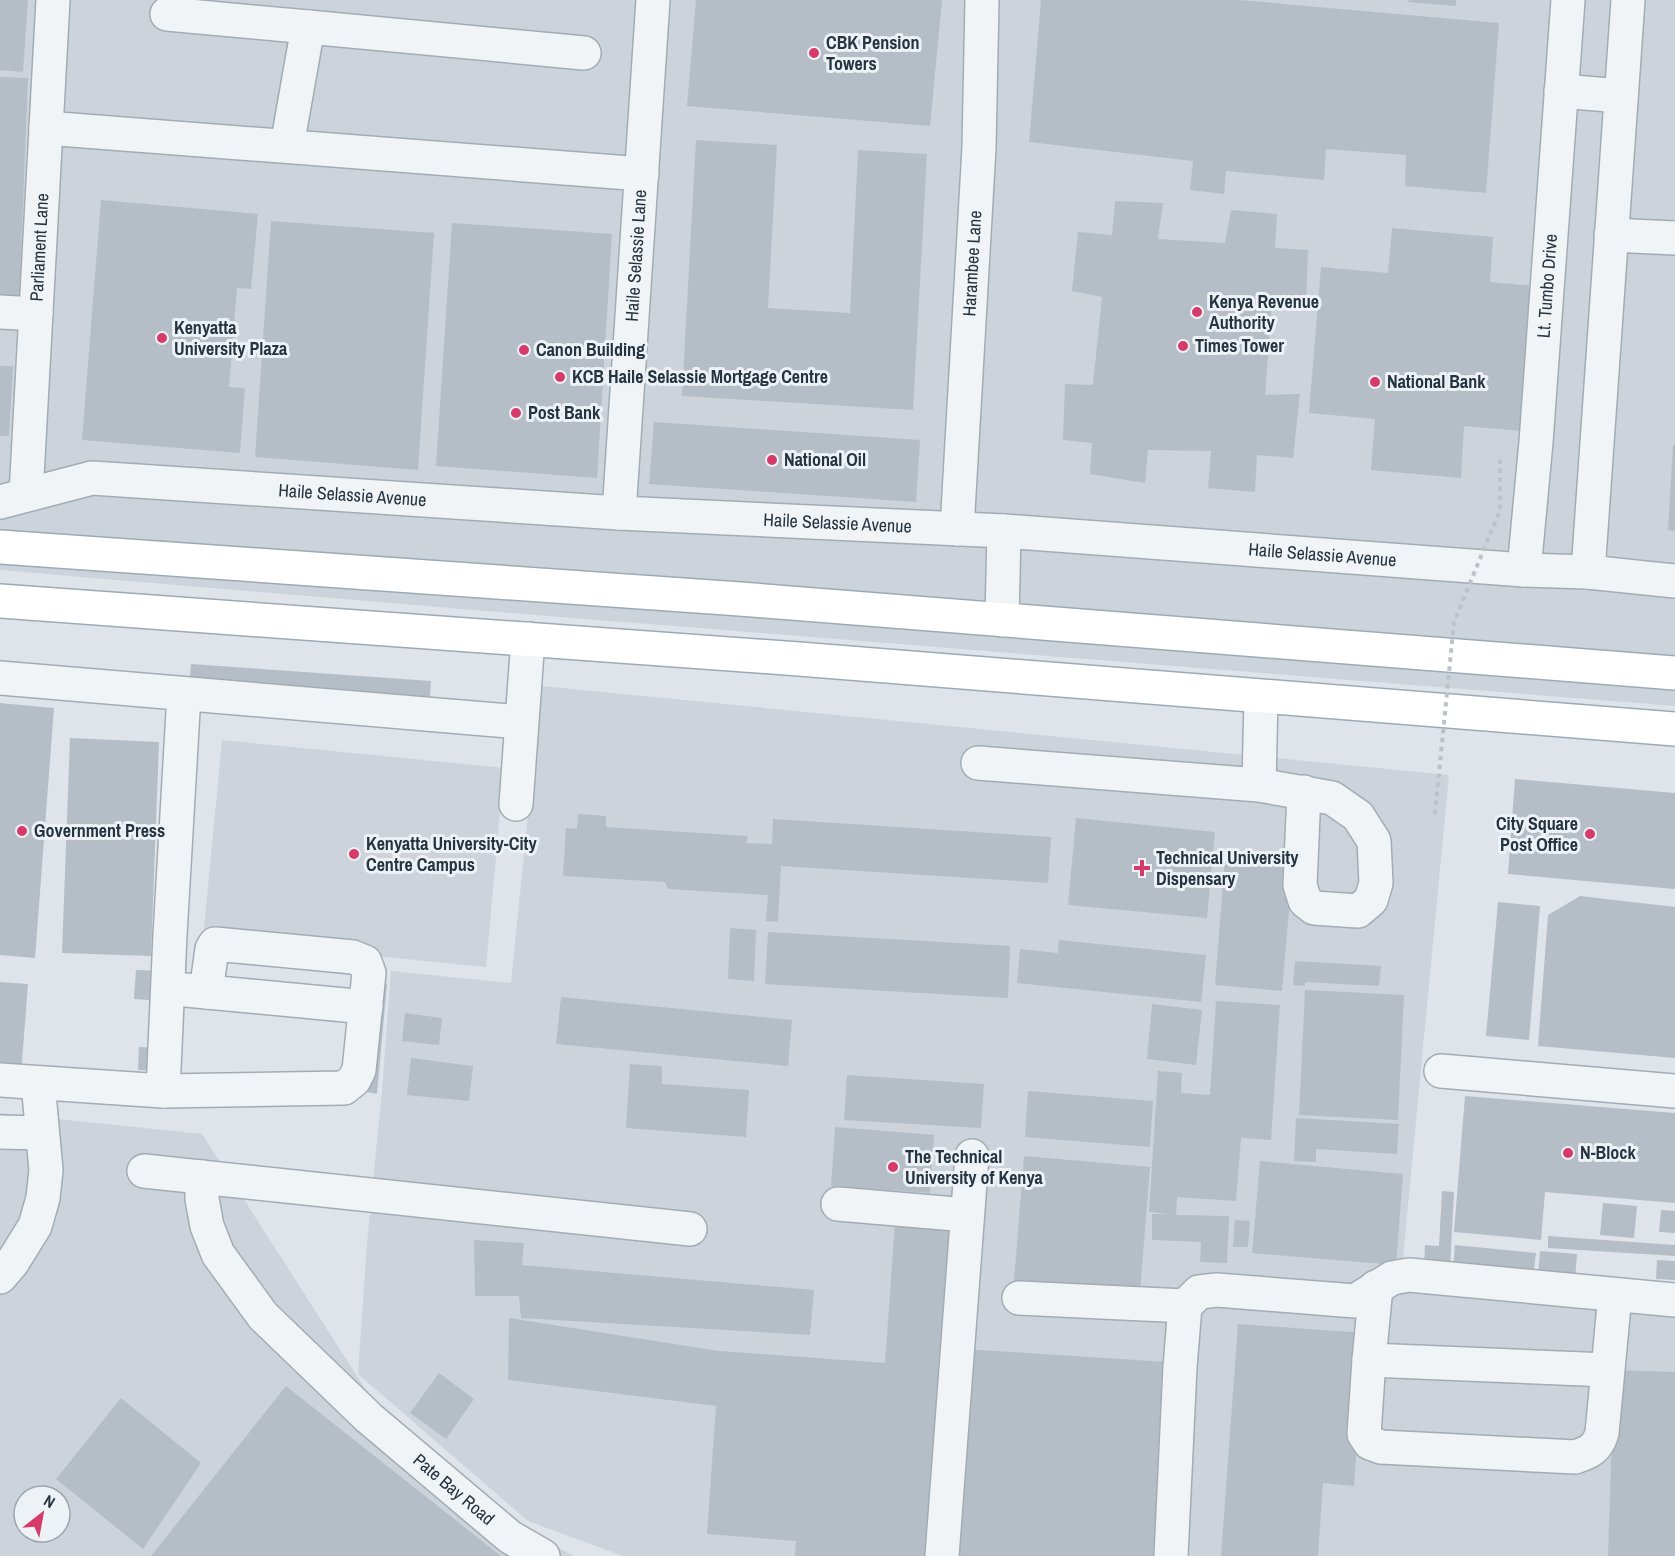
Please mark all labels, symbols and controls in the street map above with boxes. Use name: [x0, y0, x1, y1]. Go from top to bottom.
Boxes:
place label: CBK Pension Towers: [826, 30, 920, 76]
marker: CBK Pension Towers: [807, 46, 821, 60]
street label: Haile Selassie Lane: [619, 189, 652, 322]
street label: Parliament Lane: [24, 193, 54, 302]
street label: Harambee Lane: [956, 210, 987, 317]
street label: Lt. Tumbo Drive: [1531, 233, 1563, 339]
place label: Kenya Revenue Authority: [1209, 289, 1319, 335]
marker: Kenya Revenue Authority: [1190, 305, 1204, 319]
place label: Kenyatta University Plaza: [174, 315, 288, 361]
marker: Kenyatta University Plaza: [155, 331, 169, 345]
place label: Times Tower: [1195, 333, 1284, 358]
place label: Canon Building: [536, 337, 645, 362]
marker: Times Tower: [1176, 339, 1190, 353]
marker: Canon Building: [517, 343, 531, 357]
place label: KCB Haile Selassie Mortgage Centre: [572, 364, 828, 389]
place label: National Bank: [1387, 369, 1486, 394]
marker: KCB Haile Selassie Mortgage Centre: [553, 370, 567, 384]
marker: National Bank: [1368, 375, 1382, 389]
place label: Post Bank: [528, 400, 601, 425]
marker: Post Bank: [509, 406, 523, 420]
place label: National Oil: [784, 447, 866, 472]
marker: National Oil: [765, 453, 779, 467]
street label: Haile Selassie Avenue: [277, 477, 427, 512]
street label: Haile Selassie Avenue: [763, 507, 912, 539]
street label: Haile Selassie Avenue: [1248, 536, 1397, 572]
place label: City Square Post Office: [1496, 811, 1578, 857]
place label: Government Press: [34, 818, 165, 843]
marker: Government Press: [15, 824, 29, 838]
marker: City Square Post Office: [1583, 827, 1597, 841]
place label: Kenyatta University-City Centre Campus: [366, 831, 537, 877]
place label: Technical University Dispensary: [1156, 845, 1299, 891]
marker: Kenyatta University-City Centre Campus: [347, 847, 361, 861]
marker: Technical University Dispensary: [1133, 859, 1151, 877]
place label: N-Block: [1580, 1140, 1637, 1165]
place label: The Technical University of Kenya: [905, 1144, 1044, 1190]
marker: N-Block: [1561, 1146, 1575, 1160]
marker: The Technical University of Kenya: [886, 1160, 900, 1174]
street label: Pate Bay Road: [408, 1447, 500, 1531]
north arrow: [12, 1484, 72, 1544]
text: N: [40, 1489, 59, 1513]

